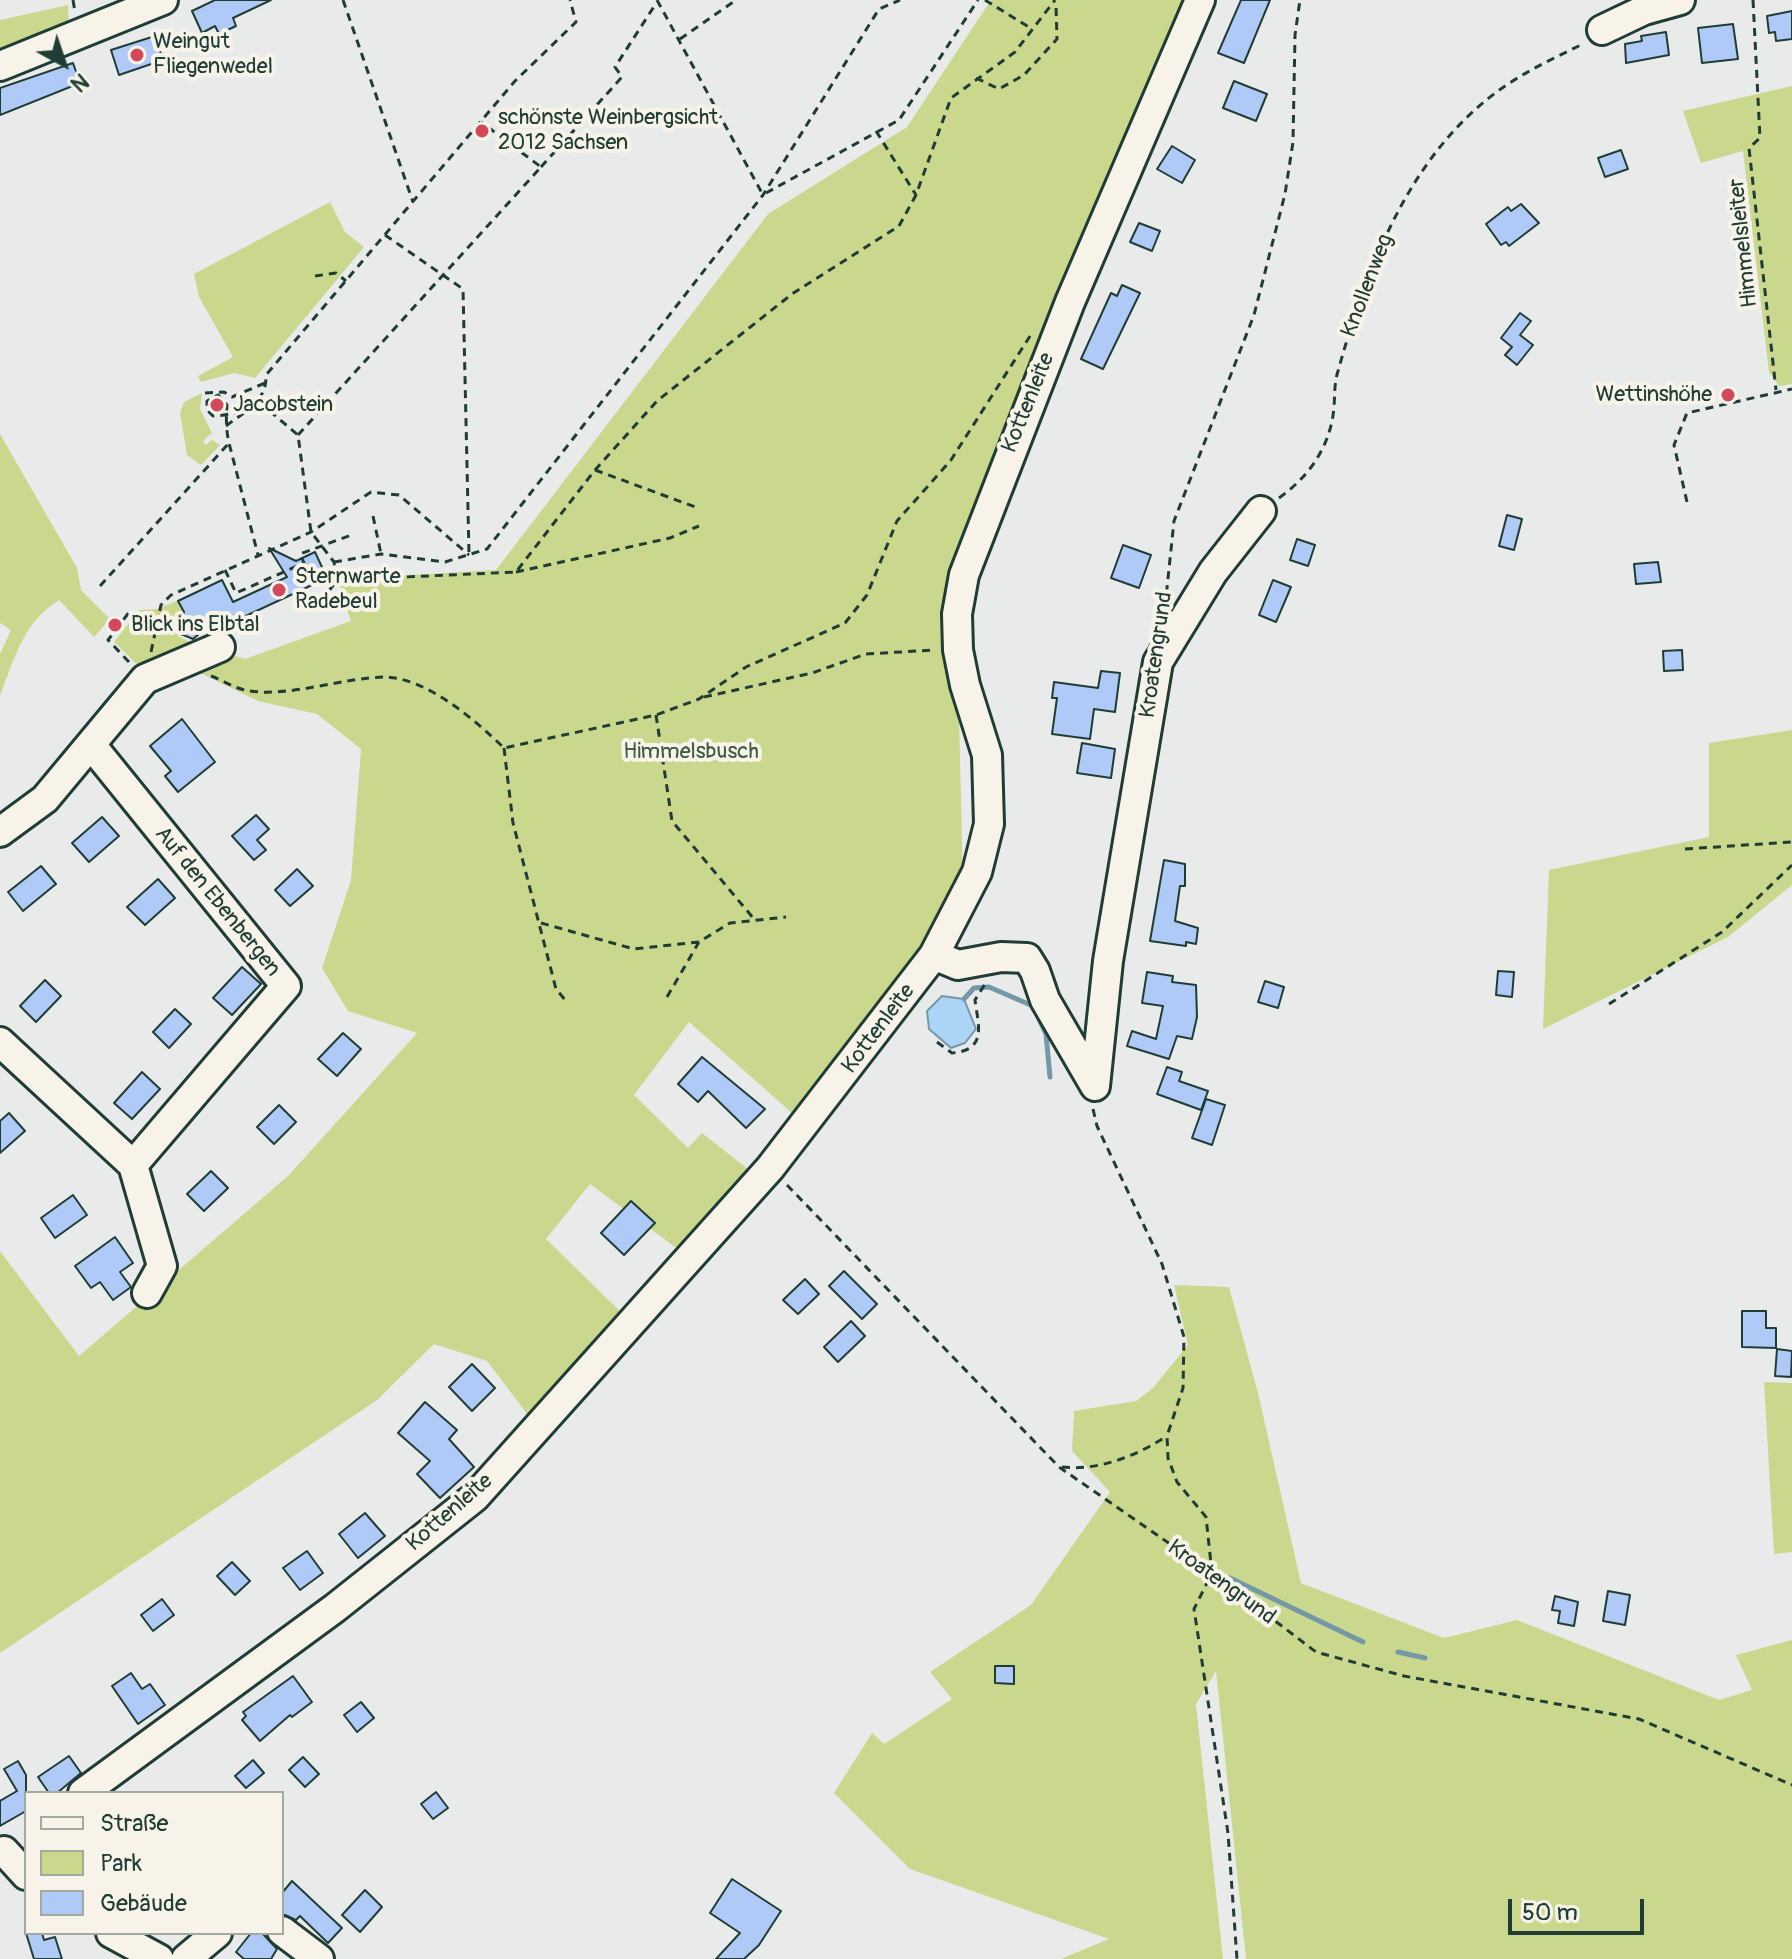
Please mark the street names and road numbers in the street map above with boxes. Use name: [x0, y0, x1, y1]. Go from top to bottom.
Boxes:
street label: Himmelsleiter: [1724, 177, 1764, 309]
street label: Knollenweg: [1336, 231, 1400, 341]
street label: Kottenleite: [997, 349, 1061, 457]
street label: Kroatengrund: [1135, 590, 1179, 720]
street label: Auf den Ebenbergen: [148, 822, 286, 982]
street label: Kottenleite: [837, 979, 921, 1079]
street label: Kottenleite: [402, 1468, 498, 1558]
street label: Kroatengrund: [1162, 1535, 1280, 1631]

